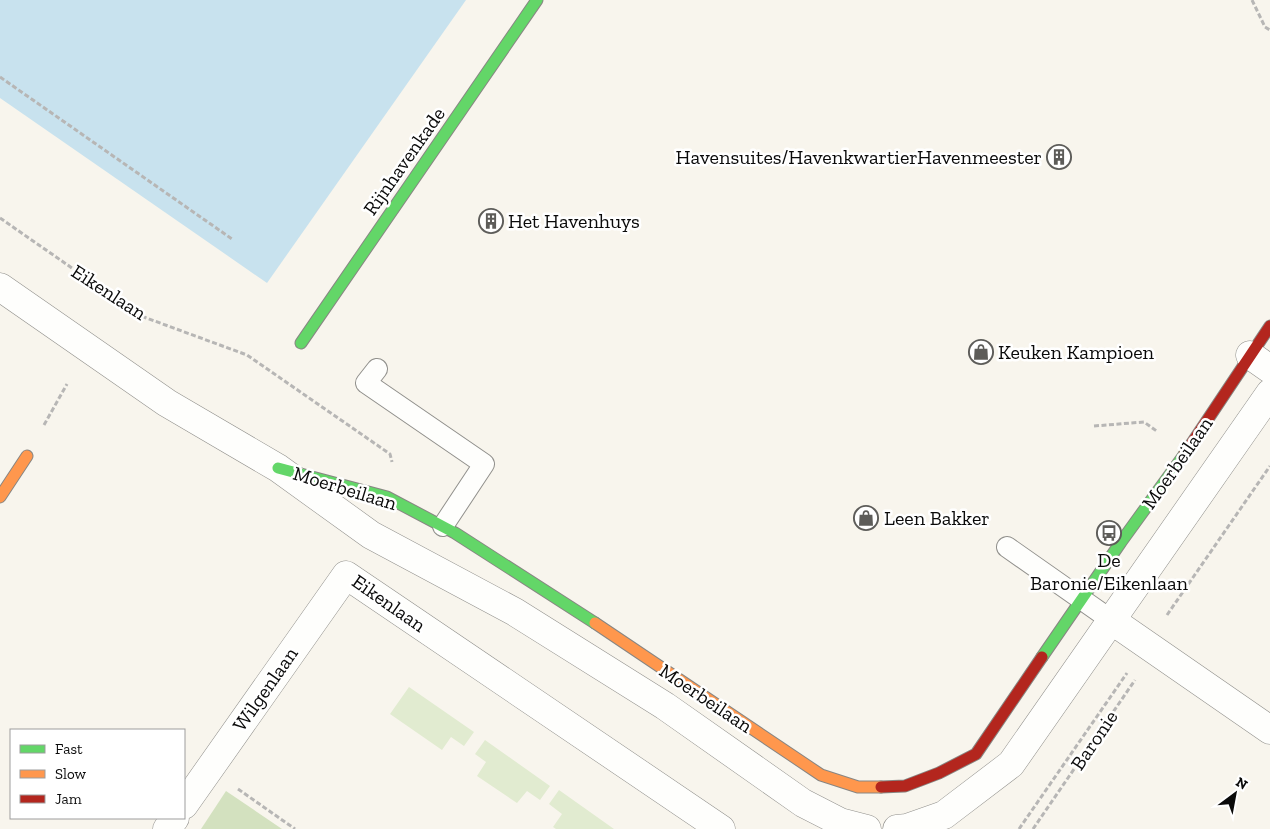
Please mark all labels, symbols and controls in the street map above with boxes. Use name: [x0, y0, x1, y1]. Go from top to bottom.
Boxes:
street label: Rijnhavenkade: [358, 102, 450, 220]
building icon: Havensuites/HavenkwartierHavenmeester: [1046, 144, 1072, 170]
place label: Havensuites/HavenkwartierHavenmeester: [676, 145, 1042, 169]
building icon: Het Havenhuys: [478, 208, 504, 234]
place label: Het Havenhuys: [508, 209, 640, 233]
street label: Eikenlaan: [67, 259, 151, 325]
shop icon: Keuken Kampioen: [968, 339, 994, 365]
place label: Keuken Kampioen: [998, 340, 1155, 364]
street label: Moerbeilaan: [1136, 412, 1218, 514]
street label: Moerbeilaan: [290, 461, 400, 515]
shop icon: Leen Bakker: [853, 505, 879, 531]
place label: Leen Bakker: [884, 506, 990, 530]
bus stop icon: De Baronie/Eikenlaan: [1096, 520, 1122, 546]
place label: De Baronie/Eikenlaan: [1030, 548, 1189, 595]
street label: Eikenlaan: [348, 569, 431, 637]
street label: Wilgenlaan: [227, 642, 303, 736]
street label: Moerbeilaan: [655, 658, 758, 738]
street label: Baronie: [1065, 706, 1123, 774]
legend: [10, 729, 185, 819]
text: Fast: [55, 740, 83, 758]
text: Slow: [55, 765, 87, 783]
north arrow: [1210, 769, 1260, 819]
text: N: [1233, 773, 1251, 794]
text: Jam: [55, 790, 82, 808]

